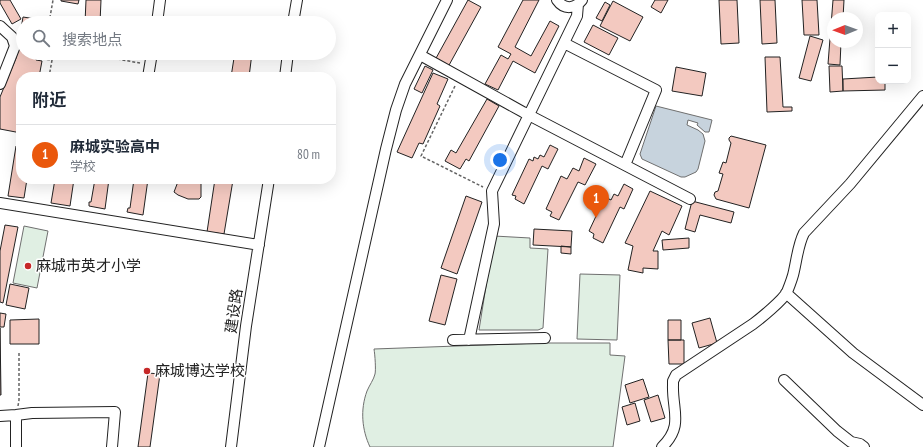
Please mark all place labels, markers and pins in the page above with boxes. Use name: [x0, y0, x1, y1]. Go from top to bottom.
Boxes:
pin: 1: [583, 185, 609, 218]
place label: 麻城市英才小学: [36, 256, 141, 275]
marker: 麻城市英才小学: [23, 261, 33, 271]
place label: 麻城博达学校: [155, 361, 245, 380]
marker: 麻城博达学校: [142, 366, 152, 376]

